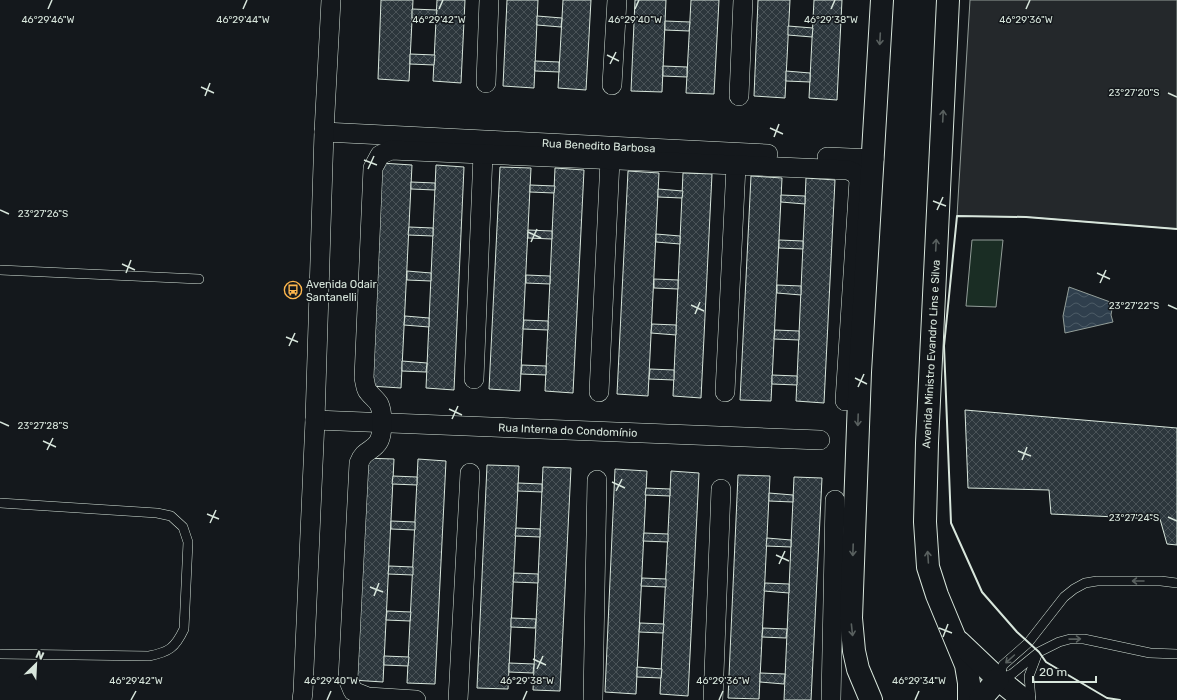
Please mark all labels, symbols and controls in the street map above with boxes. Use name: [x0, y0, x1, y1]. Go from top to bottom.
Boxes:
text: 46°29'46"W: [21, 14, 75, 26]
text: 46°29'44"W: [216, 14, 270, 26]
text: 46°29'42"W: [412, 14, 466, 26]
text: 46°29'40"W: [608, 14, 662, 26]
text: 46°29'38"W: [804, 14, 858, 26]
text: 46°29'36"W: [999, 14, 1053, 26]
one-way arrow: [877, 32, 884, 45]
text: 23°27'20"S: [1108, 87, 1160, 99]
one-way arrow: [939, 110, 946, 123]
street label: Rua Benedito Barbosa: [542, 137, 656, 155]
text: 23°27'26"S: [18, 208, 68, 220]
one-way arrow: [932, 239, 940, 252]
street label: Avenida Ministro Evandro Lins e Silva: [920, 259, 943, 449]
place label: Avenida Odair Santanelli: [306, 278, 377, 304]
bus stop icon: Avenida Odair Santanelli: [283, 280, 303, 300]
text: 23°27'22"S: [1109, 300, 1159, 312]
one-way arrow: [855, 413, 862, 426]
text: 23°27'28"S: [17, 420, 69, 432]
street label: Rua Interna do Condomínio: [498, 421, 638, 440]
text: 23°27'24"S: [1109, 512, 1159, 524]
one-way arrow: [850, 543, 857, 556]
one-way arrow: [924, 551, 931, 564]
one-way arrow: [1132, 577, 1145, 585]
one-way arrow: [849, 623, 856, 636]
one-way arrow: [1068, 635, 1081, 643]
north arrow: [16, 644, 56, 684]
text: N: [34, 648, 46, 663]
one-way arrow: [1004, 654, 1015, 663]
scale bar: [1033, 658, 1096, 684]
text: 20 m: [1039, 665, 1067, 679]
text: 46°29'42"W: [109, 675, 163, 687]
text: 46°29'40"W: [304, 675, 358, 687]
text: 46°29'38"W: [500, 675, 554, 687]
text: 46°29'36"W: [696, 675, 750, 687]
text: 46°29'34"W: [892, 675, 946, 687]

